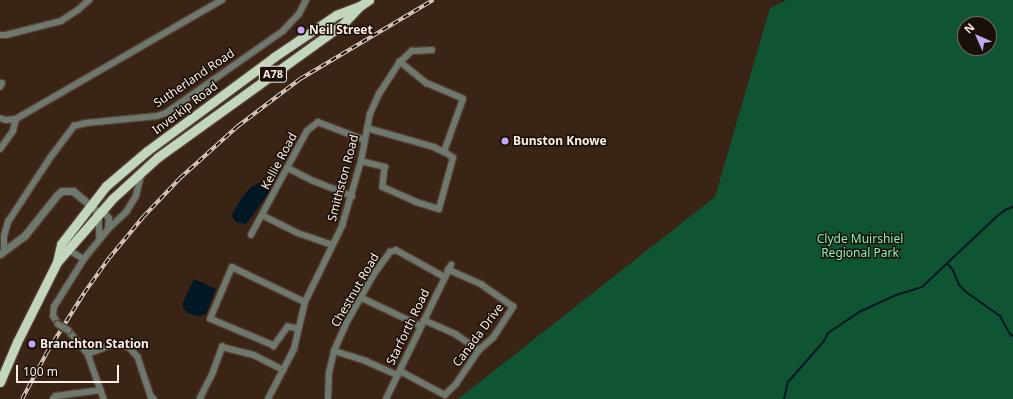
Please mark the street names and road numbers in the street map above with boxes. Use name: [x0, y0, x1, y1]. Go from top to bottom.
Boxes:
street label: Sutherland Road: [151, 46, 237, 110]
road number: A78: [258, 65, 288, 83]
street label: Inverkip Road: [149, 79, 221, 137]
street label: Kellie Road: [258, 130, 300, 192]
street label: Smithston Road: [324, 133, 362, 223]
street label: Chestnut Road: [328, 250, 382, 330]
street label: Starforth Road: [383, 287, 433, 367]
street label: Canada Drive: [450, 301, 506, 369]

